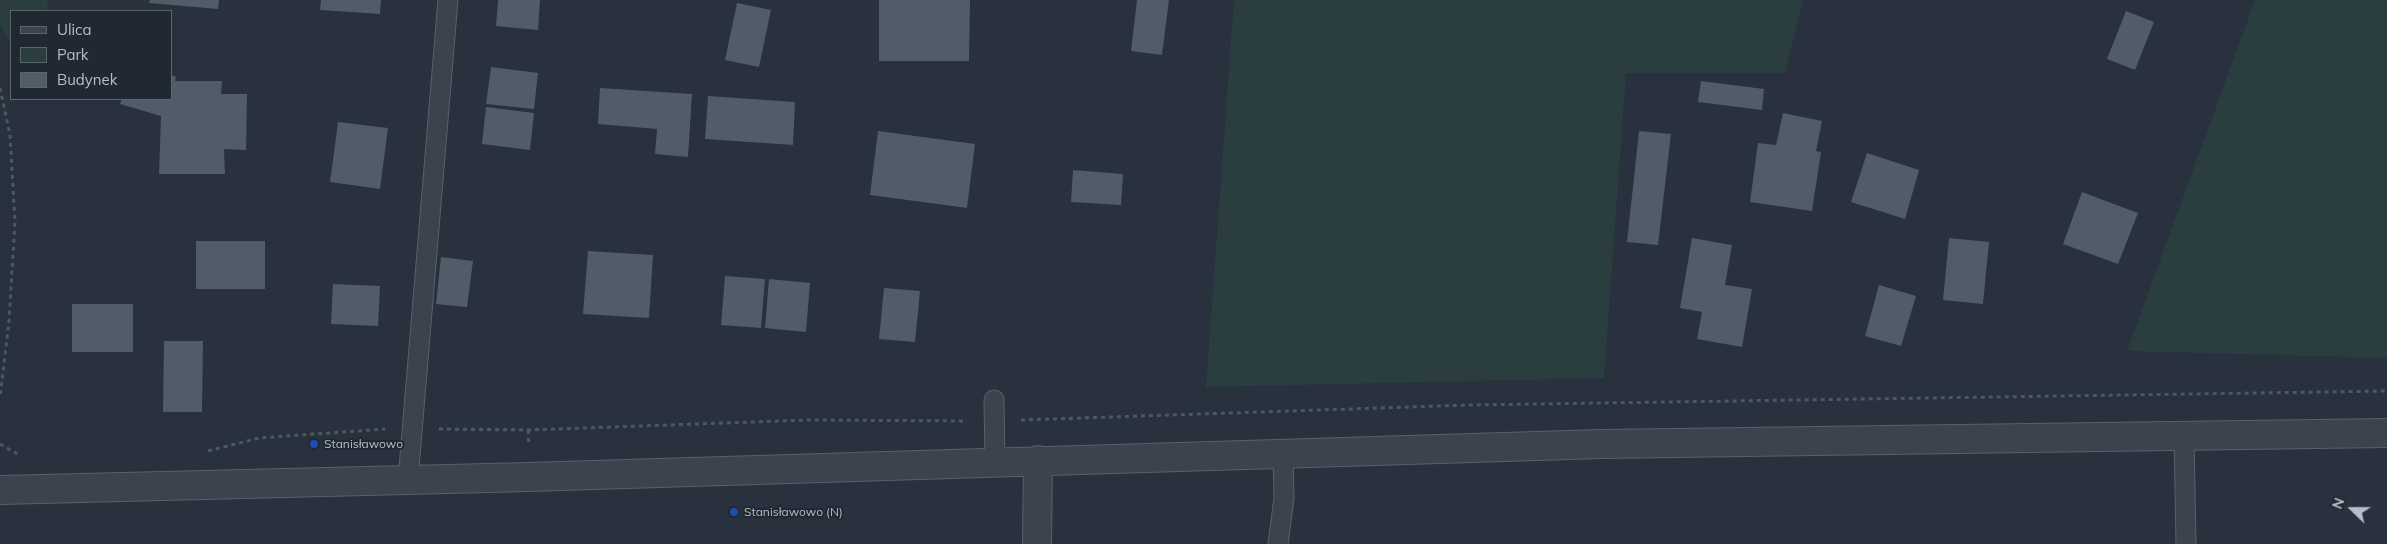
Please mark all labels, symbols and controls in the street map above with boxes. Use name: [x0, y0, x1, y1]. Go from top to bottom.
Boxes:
legend: [10, 10, 172, 100]
text: Ulica: [57, 20, 91, 39]
text: Park: [57, 45, 89, 64]
text: Budynek: [57, 70, 118, 89]
place label: Stanisławowo: [324, 437, 403, 451]
marker: Stanisławowo: [308, 438, 320, 450]
north arrow: [2327, 484, 2377, 534]
text: N: [2328, 495, 2348, 512]
place label: Stanisławowo (N): [744, 505, 843, 519]
marker: Stanisławowo (N): [728, 506, 740, 518]

